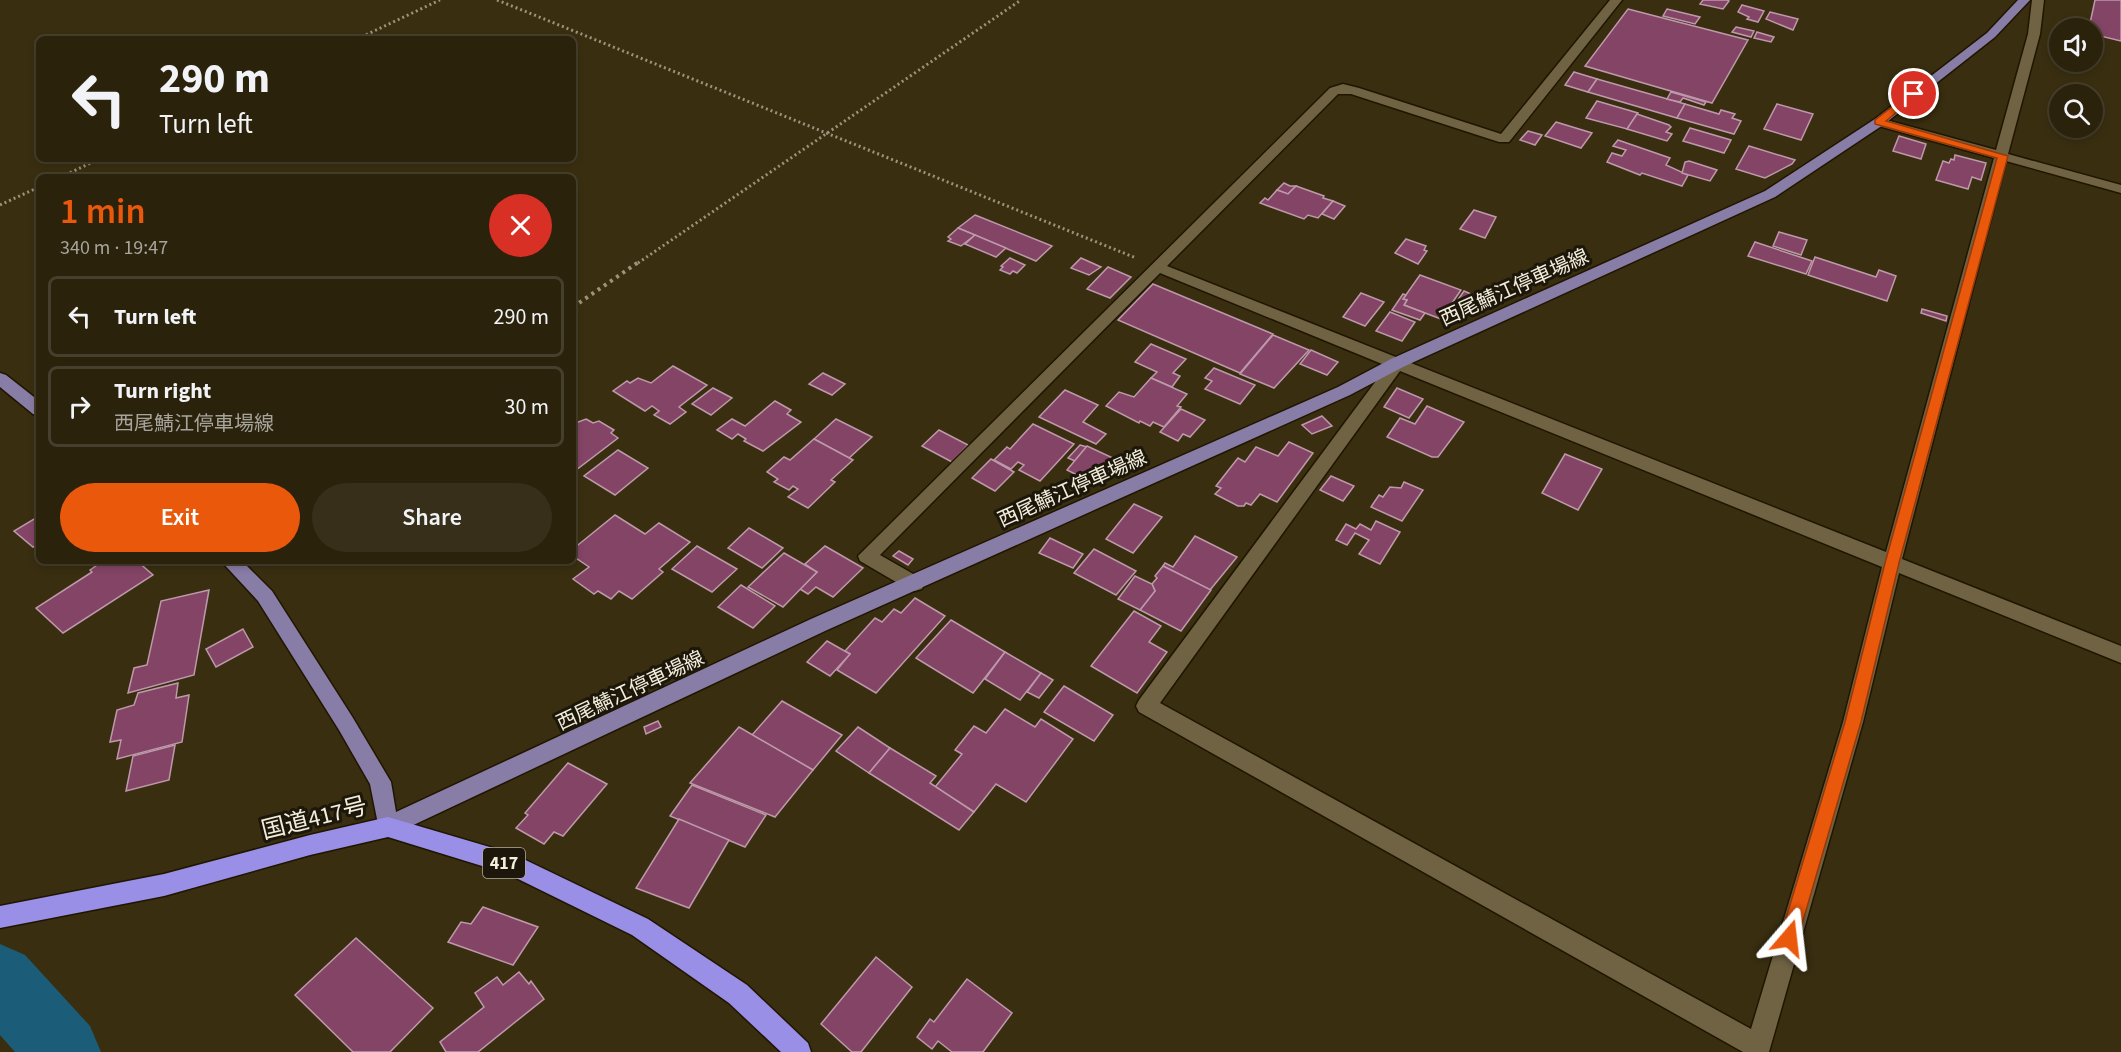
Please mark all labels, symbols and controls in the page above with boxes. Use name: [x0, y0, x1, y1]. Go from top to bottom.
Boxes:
map controls: [2049, 18, 2103, 138]
button: sound: [2049, 18, 2103, 72]
text: 290 m: [159, 49, 270, 109]
icon: left: [60, 60, 138, 138]
pin: [1888, 68, 1939, 119]
icon: arrive: [1897, 77, 1930, 110]
button: search: [2049, 84, 2103, 138]
text: Turn left: [159, 105, 253, 144]
text: 1 min: [60, 186, 146, 237]
button: close: [489, 194, 552, 257]
text: 340 m · 19:47: [60, 234, 168, 262]
street label: 西尾鯖江停車場線: [1436, 243, 1593, 333]
icon: left: [63, 300, 96, 333]
text: Turn left: [114, 301, 196, 333]
text: 290 m: [494, 301, 549, 333]
text: Turn right: [114, 375, 211, 407]
icon: right: [63, 390, 96, 423]
text: 30 m: [504, 391, 549, 423]
text: 西尾鯖江停車場線: [114, 410, 274, 438]
street label: 西尾鯖江停車場線: [994, 444, 1151, 534]
button: Exit: [60, 483, 300, 552]
button: Share: [312, 483, 552, 552]
street label: 西尾鯖江停車場線: [552, 644, 709, 737]
street label: 国道417号: [258, 788, 371, 849]
road number: 417: [483, 848, 525, 878]
position arrow: [1757, 906, 1821, 970]

